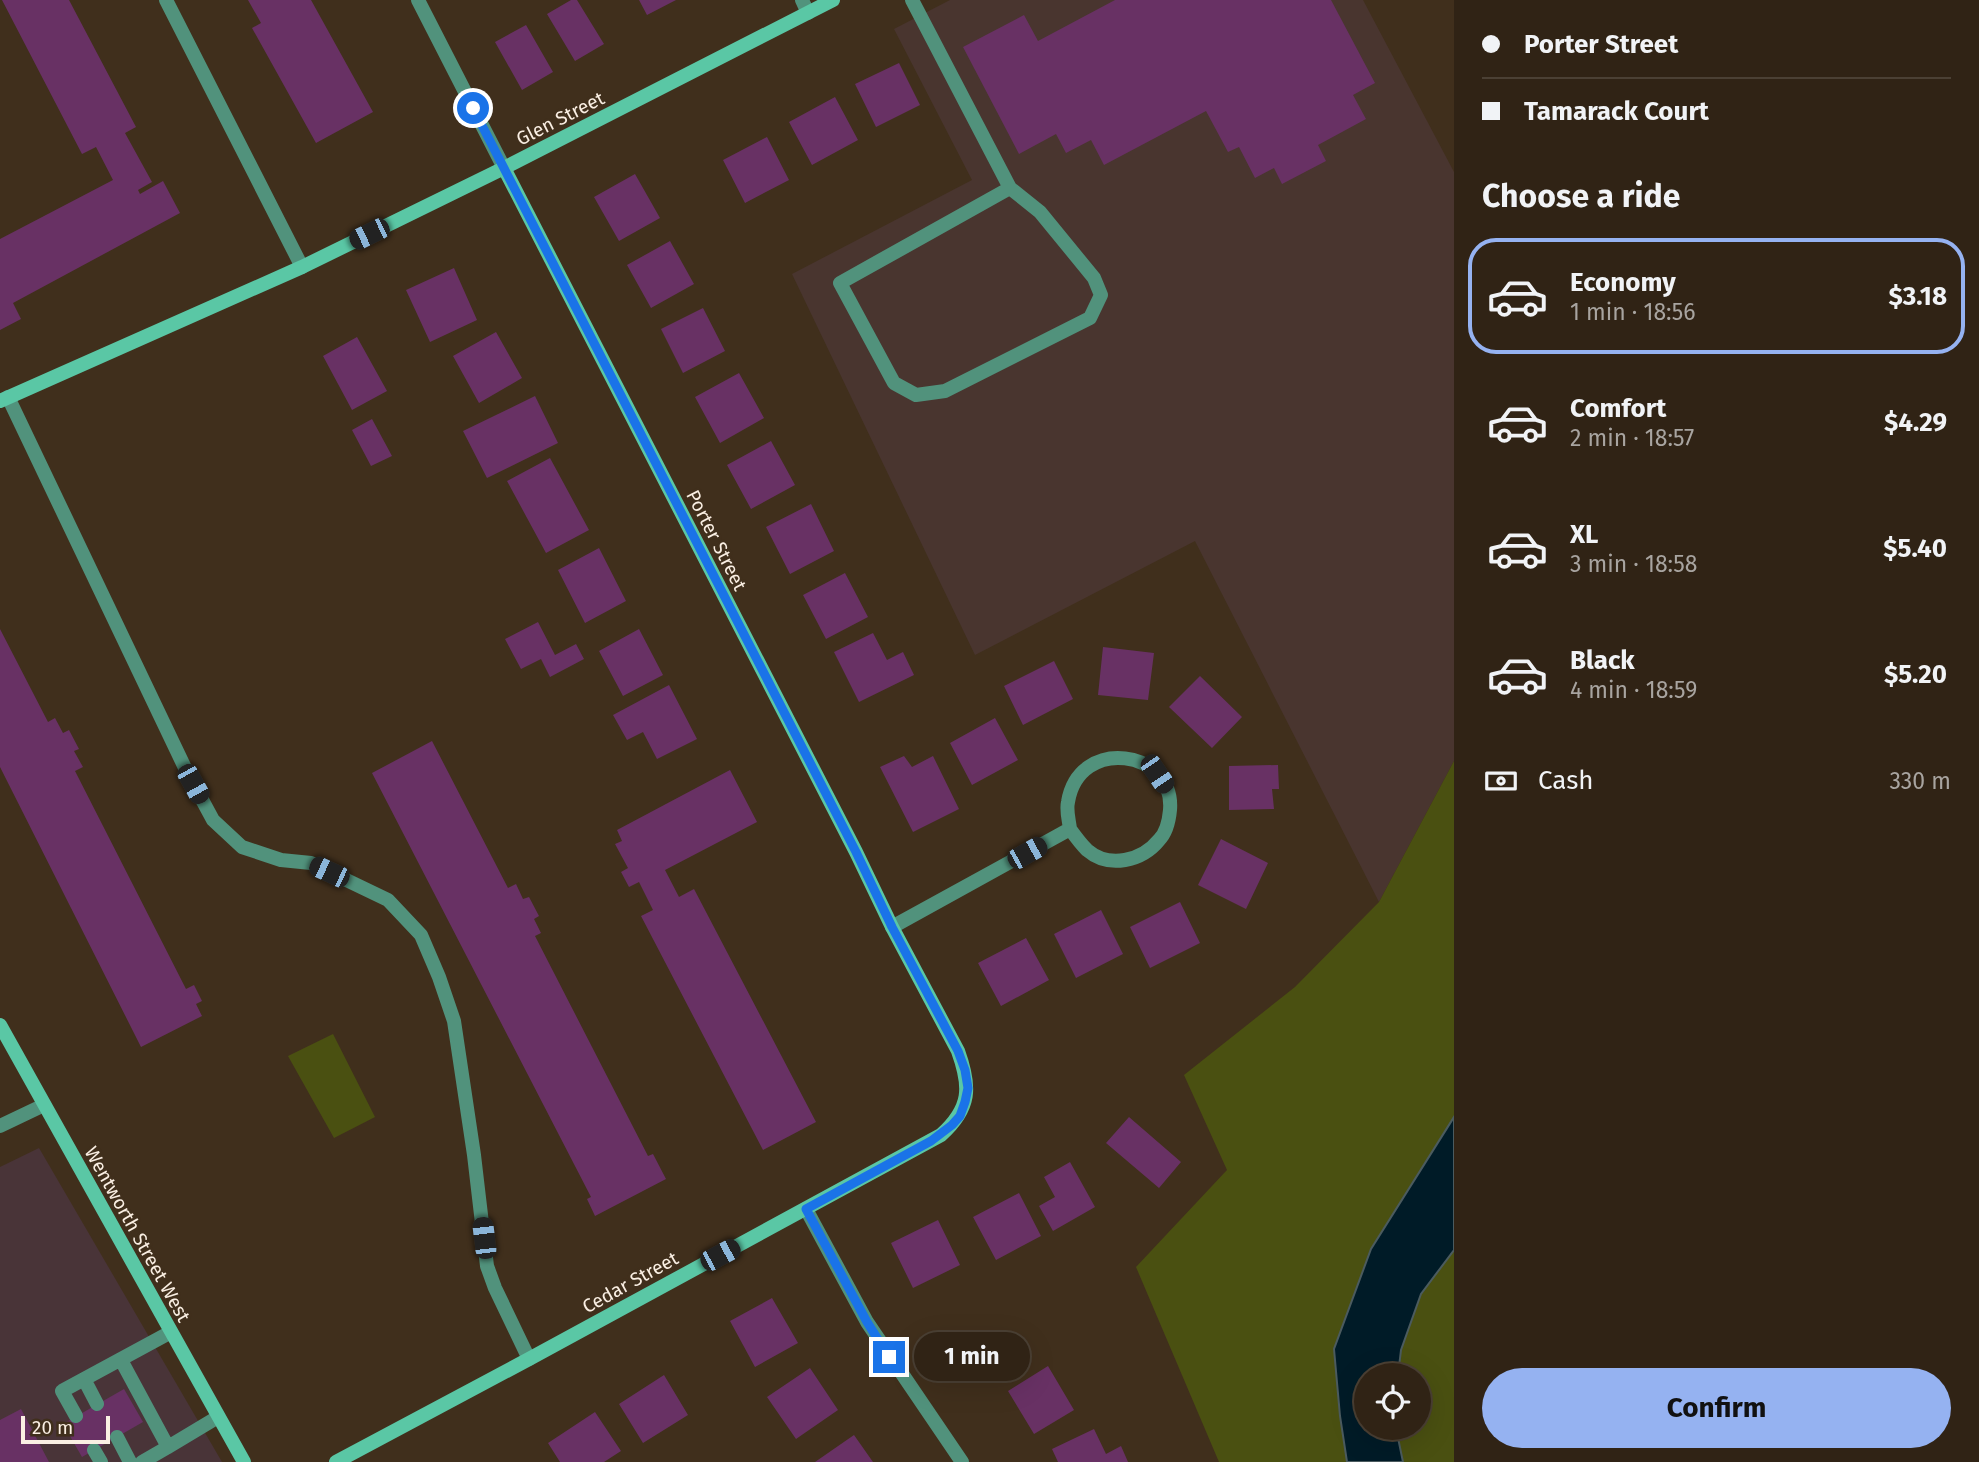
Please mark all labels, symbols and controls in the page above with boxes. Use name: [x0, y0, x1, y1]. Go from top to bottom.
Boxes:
text: Porter Street: [1524, 29, 1678, 60]
street label: Glen Street: [512, 86, 608, 150]
route start: [457, 92, 489, 124]
text: Tamarack Court: [1524, 96, 1709, 127]
text: Choose a ride: [1482, 177, 1680, 215]
car: [346, 215, 393, 253]
icon: car: [1486, 265, 1549, 328]
text: Economy: [1570, 267, 1676, 298]
text: $3.18: [1888, 281, 1947, 312]
text: 1 min · 18:56: [1570, 298, 1695, 326]
icon: car: [1486, 391, 1549, 454]
text: Comfort: [1570, 393, 1666, 424]
text: $4.29: [1884, 407, 1947, 438]
text: 2 min · 18:57: [1570, 424, 1694, 452]
street label: Porter Street: [681, 486, 752, 594]
icon: car: [1486, 517, 1549, 580]
text: XL: [1570, 519, 1598, 550]
text: $5.40: [1883, 533, 1947, 564]
text: 3 min · 18:58: [1570, 550, 1697, 578]
icon: car: [1486, 643, 1549, 706]
text: Black: [1570, 645, 1635, 676]
text: $5.20: [1884, 659, 1947, 690]
text: 4 min · 18:59: [1570, 676, 1697, 704]
car: [1137, 751, 1178, 797]
car: [174, 761, 213, 807]
icon: cash: [1482, 762, 1520, 800]
text: Cash: [1538, 765, 1594, 796]
text: 330 m: [1889, 767, 1951, 795]
car: [1004, 834, 1051, 872]
car: [306, 854, 353, 890]
street label: Wentworth Street West: [80, 1142, 195, 1326]
car: [472, 1216, 497, 1260]
car: [697, 1236, 744, 1274]
street label: Cedar Street: [578, 1247, 682, 1318]
callout: 1 min: [914, 1332, 1029, 1382]
route end: [873, 1341, 905, 1373]
text: 1 min: [944, 1342, 1000, 1370]
map controls: [1354, 1363, 1431, 1440]
button: locate: [1354, 1363, 1431, 1440]
button: Confirm: [1482, 1368, 1951, 1448]
scale bar: [21, 1413, 110, 1445]
text: 20 m: [32, 1416, 73, 1439]

